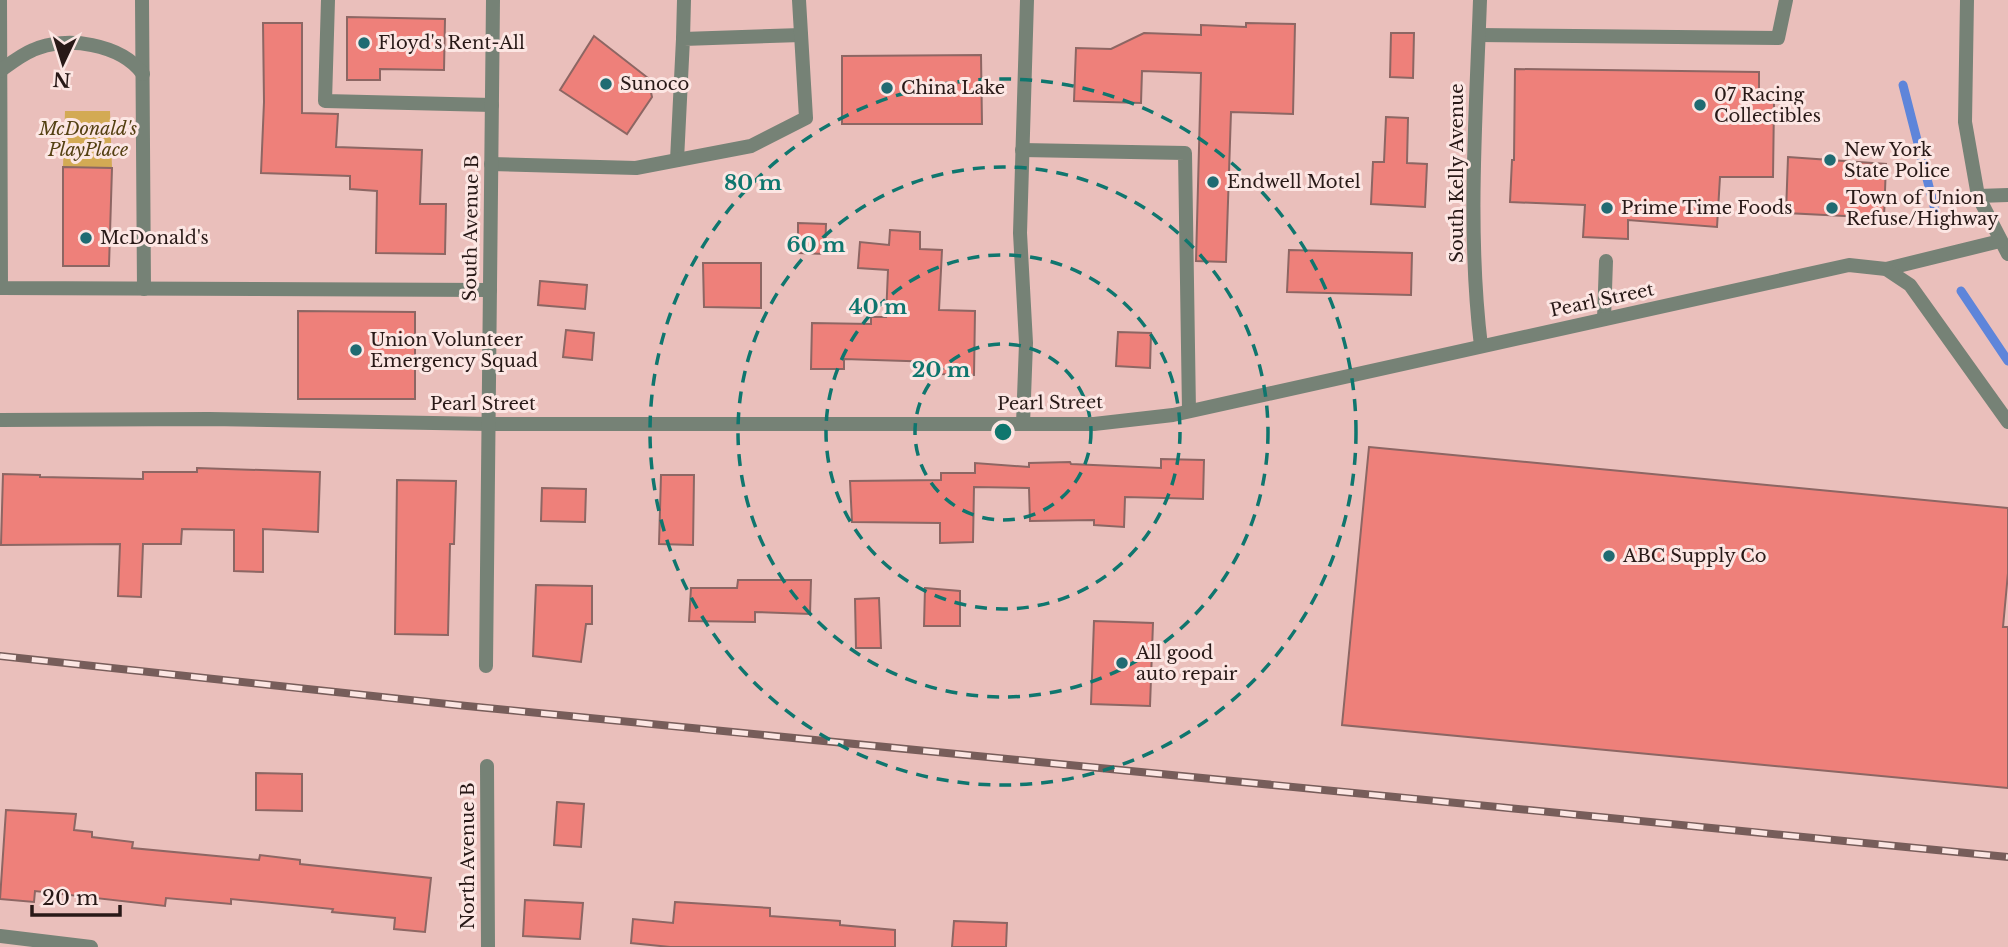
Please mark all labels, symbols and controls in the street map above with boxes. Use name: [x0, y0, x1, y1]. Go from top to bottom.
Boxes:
north arrow: [28, 28, 98, 98]
place label: Floyd's Rent-All: [378, 32, 525, 54]
marker: Floyd's Rent-All: [356, 35, 372, 51]
text: N: [52, 67, 72, 92]
place label: Sunoco: [620, 73, 689, 95]
marker: Sunoco: [598, 76, 614, 92]
place label: China Lake: [901, 77, 1005, 99]
marker: China Lake: [879, 80, 895, 96]
street label: South Kelly Avenue: [1446, 83, 1468, 263]
place label: 07 Racing Collectibles: [1714, 84, 1821, 127]
marker: 07 Racing Collectibles: [1692, 97, 1708, 113]
park label: McDonald's PlayPlace: [38, 118, 137, 161]
place label: New York State Police: [1844, 139, 1950, 182]
marker: New York State Police: [1822, 152, 1838, 168]
street label: South Avenue B: [459, 155, 483, 301]
text: 80 m: [724, 170, 782, 196]
place label: Endwell Motel: [1227, 171, 1361, 193]
marker: Endwell Motel: [1205, 174, 1221, 190]
place label: Town of Union Refuse/Highway: [1846, 187, 1999, 230]
place label: Prime Time Foods: [1621, 197, 1792, 219]
marker: Prime Time Foods: [1599, 200, 1615, 216]
marker: Town of Union Refuse/Highway: [1824, 200, 1840, 216]
place label: McDonald's: [100, 227, 209, 249]
marker: McDonald's: [78, 230, 94, 246]
text: 60 m: [787, 232, 845, 258]
street label: Pearl Street: [1548, 278, 1656, 322]
text: 40 m: [849, 294, 907, 320]
place label: Union Volunteer Emergency Squad: [370, 329, 538, 372]
marker: Union Volunteer Emergency Squad: [348, 342, 364, 358]
text: 20 m: [912, 357, 970, 383]
street label: Pearl Street: [997, 391, 1103, 415]
street label: Pearl Street: [430, 393, 536, 415]
centre of rings: [991, 420, 1015, 444]
place label: ABC Supply Co: [1622, 545, 1767, 567]
marker: ABC Supply Co: [1601, 548, 1617, 564]
place label: All good auto repair: [1135, 642, 1238, 685]
marker: All good auto repair: [1114, 655, 1130, 671]
street label: North Avenue B: [457, 782, 479, 930]
scale bar: [32, 874, 119, 918]
text: 20 m: [42, 885, 99, 911]

